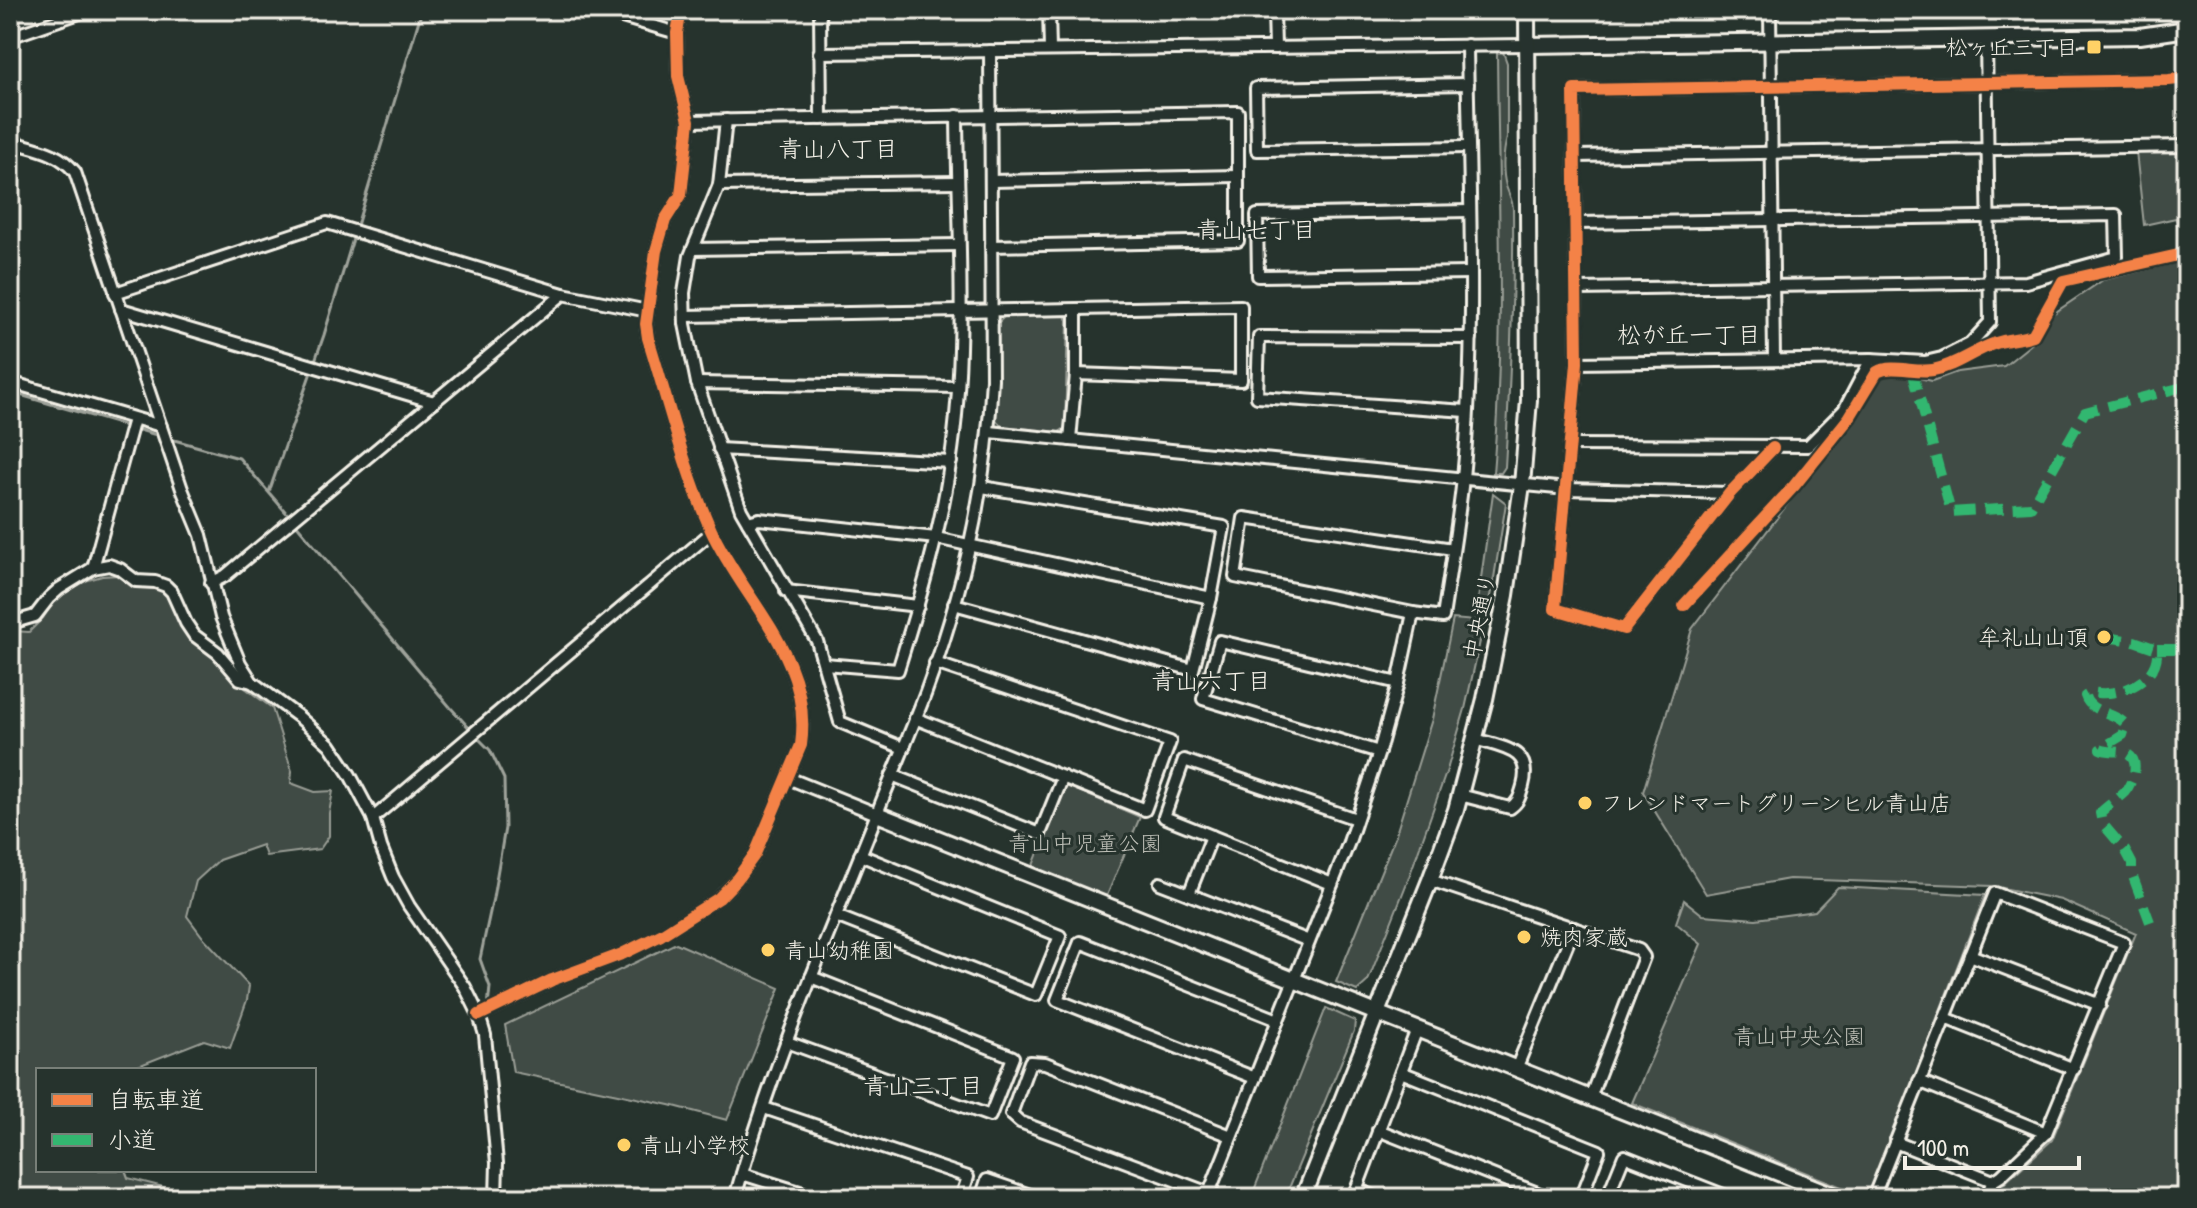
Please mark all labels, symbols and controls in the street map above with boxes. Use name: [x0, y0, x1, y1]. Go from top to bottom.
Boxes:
place label: 松ヶ丘三丁目: [1946, 32, 2078, 62]
marker: 松ヶ丘三丁目: [2085, 38, 2103, 56]
district label: 青山八丁目: [778, 132, 898, 164]
district label: 青山七丁目: [1196, 213, 1316, 245]
district label: 松が丘一丁目: [1617, 318, 1761, 350]
street label: 中央通り: [1456, 570, 1502, 662]
place label: 牟礼山山頂: [1978, 622, 2088, 652]
marker: 牟礼山山頂: [2095, 628, 2113, 646]
district label: 青山六丁目: [1151, 664, 1271, 696]
place label: フレンドマートグリーンヒル青山店: [1601, 788, 1951, 818]
marker: フレンドマートグリーンヒル青山店: [1576, 794, 1594, 812]
park label: 青山中児童公園: [1008, 828, 1162, 858]
place label: 焼肉家蔵: [1540, 922, 1628, 952]
marker: 焼肉家蔵: [1515, 928, 1533, 946]
place label: 青山幼稚園: [784, 935, 894, 965]
marker: 青山幼稚園: [759, 941, 777, 959]
park label: 青山中央公園: [1733, 1021, 1865, 1051]
legend: [36, 1068, 316, 1172]
district label: 青山三丁目: [863, 1069, 983, 1101]
text: 自転車道: [108, 1083, 204, 1115]
scale bar: [1905, 1120, 2079, 1170]
text: 小道: [108, 1123, 156, 1155]
place label: 青山小学校: [640, 1130, 750, 1160]
text: 100 m: [1917, 1131, 1969, 1163]
marker: 青山小学校: [615, 1136, 633, 1154]

